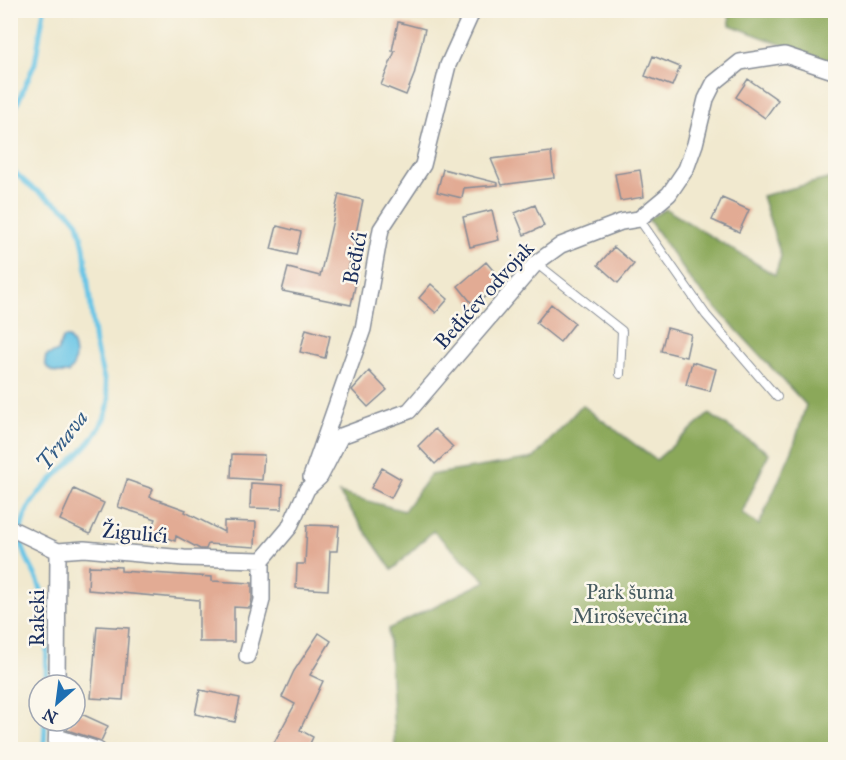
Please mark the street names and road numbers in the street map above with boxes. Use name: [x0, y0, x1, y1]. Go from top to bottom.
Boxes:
street label: Beđići: [337, 229, 373, 287]
street label: Beđićev odvojak: [429, 235, 540, 354]
street label: Žigulići: [101, 516, 169, 549]
street label: Rakeki: [24, 589, 50, 647]

